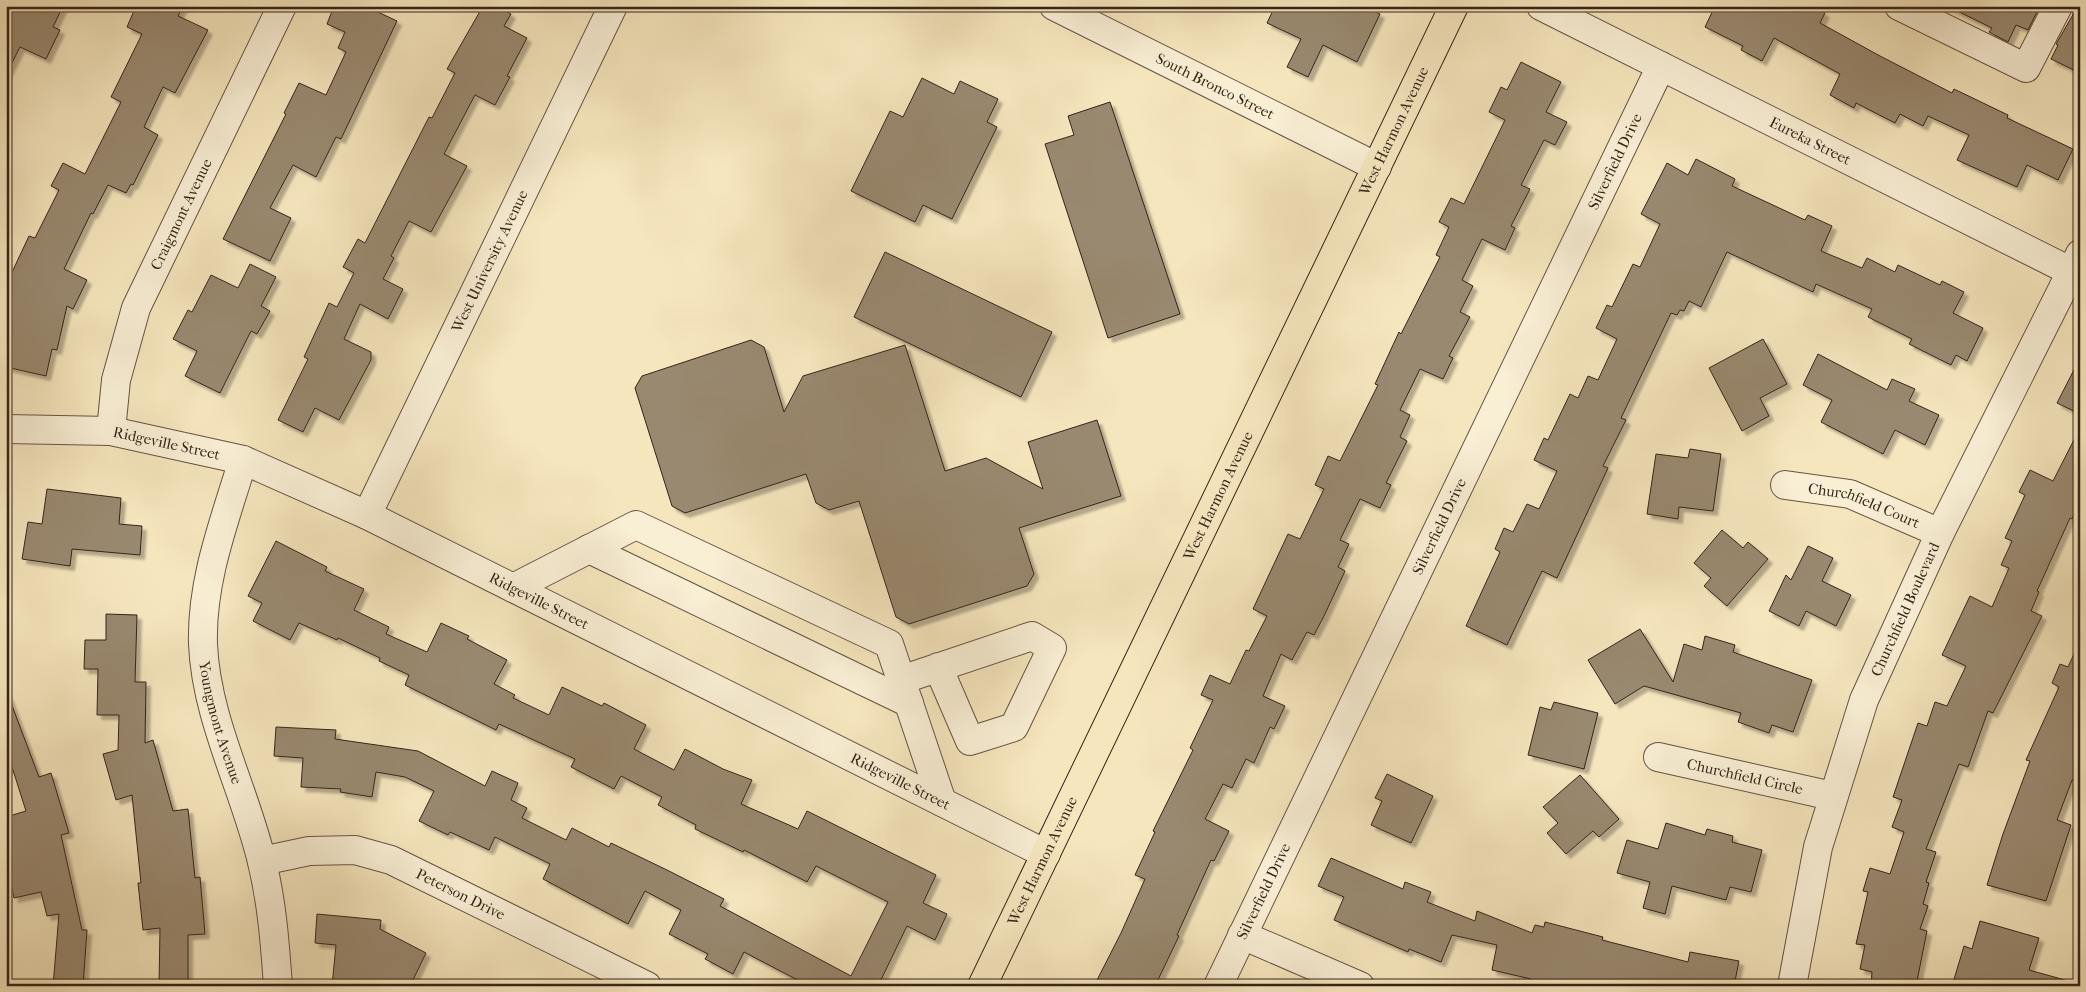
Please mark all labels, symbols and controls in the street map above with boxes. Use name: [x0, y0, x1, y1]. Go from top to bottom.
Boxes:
street label: South Bronco Street: [1153, 49, 1278, 124]
street label: West Harmon Avenue: [1355, 63, 1433, 199]
street label: Silverfield Drive: [1584, 110, 1646, 213]
street label: Eureka Street: [1766, 113, 1854, 169]
street label: Craigmont Avenue: [147, 155, 216, 273]
street label: West University Avenue: [447, 187, 532, 336]
street label: Ridgeville Street: [111, 423, 223, 464]
street label: West Harmon Avenue: [1179, 428, 1257, 564]
street label: Silverfield Drive: [1408, 475, 1470, 578]
street label: Churchfield Court: [1807, 479, 1923, 532]
street label: Churchfield Boulevard: [1867, 539, 1944, 679]
street label: Ridgeville Street: [486, 568, 592, 634]
street label: Youngmont Avenue: [195, 659, 246, 787]
street label: Ridgeville Street: [848, 749, 954, 814]
street label: Churchfield Circle: [1685, 755, 1805, 798]
street label: West Harmon Avenue: [1003, 793, 1081, 929]
street label: Silverfield Drive: [1233, 840, 1295, 943]
street label: Peterson Drive: [413, 865, 509, 924]

